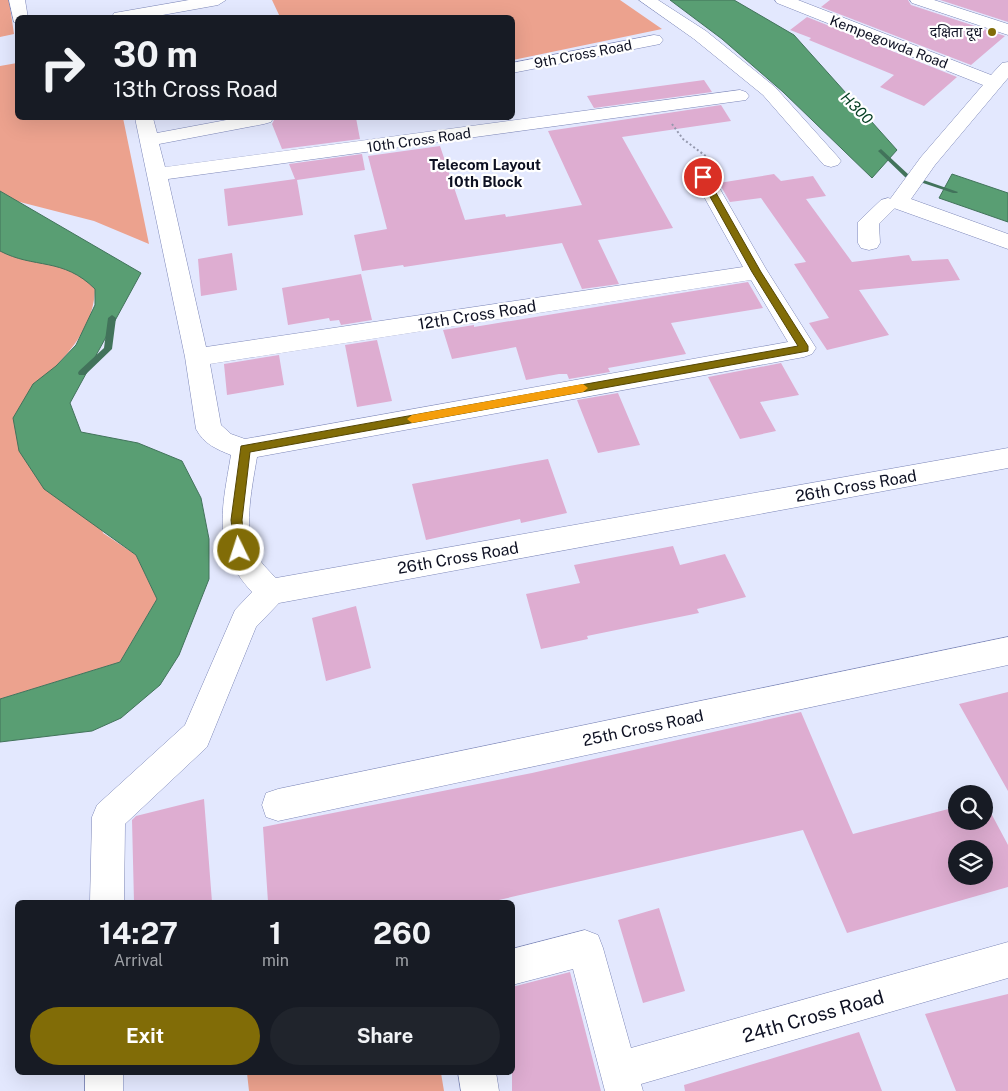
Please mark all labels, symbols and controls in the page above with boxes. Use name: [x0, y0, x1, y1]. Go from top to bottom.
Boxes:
street label: Kempegowda Road: [828, 12, 950, 72]
place label: दक्षिता दूध: [930, 24, 982, 42]
marker: दक्षिता दूध: [986, 26, 998, 38]
text: 30 m: [113, 34, 198, 75]
icon: right: [30, 35, 95, 100]
street label: 9th Cross Road: [533, 37, 633, 71]
text: 13th Cross Road: [113, 76, 278, 102]
water label: H300: [838, 89, 876, 127]
street label: 10th Cross Road: [366, 125, 472, 155]
district label: Telecom Layout 10th Block: [429, 156, 541, 190]
pin: [682, 156, 724, 198]
icon: arrive: [689, 163, 717, 191]
street label: 12th Cross Road: [417, 296, 537, 334]
street label: 26th Cross Road: [794, 466, 918, 506]
position arrow: [212, 523, 264, 575]
street label: 26th Cross Road: [396, 538, 520, 578]
street label: 25th Cross Road: [581, 706, 705, 750]
map controls: [948, 785, 993, 885]
button: search: [948, 785, 993, 830]
button: layers: [948, 840, 993, 885]
text: 14:27: [99, 915, 178, 951]
text: 1: [269, 915, 282, 951]
text: 260: [373, 915, 431, 951]
text: Arrival: [114, 951, 163, 970]
text: min: [262, 951, 289, 970]
text: m: [395, 951, 409, 970]
street label: 24th Cross Road: [740, 985, 886, 1047]
button: Exit: [30, 1007, 260, 1065]
button: Share: [270, 1007, 500, 1065]

